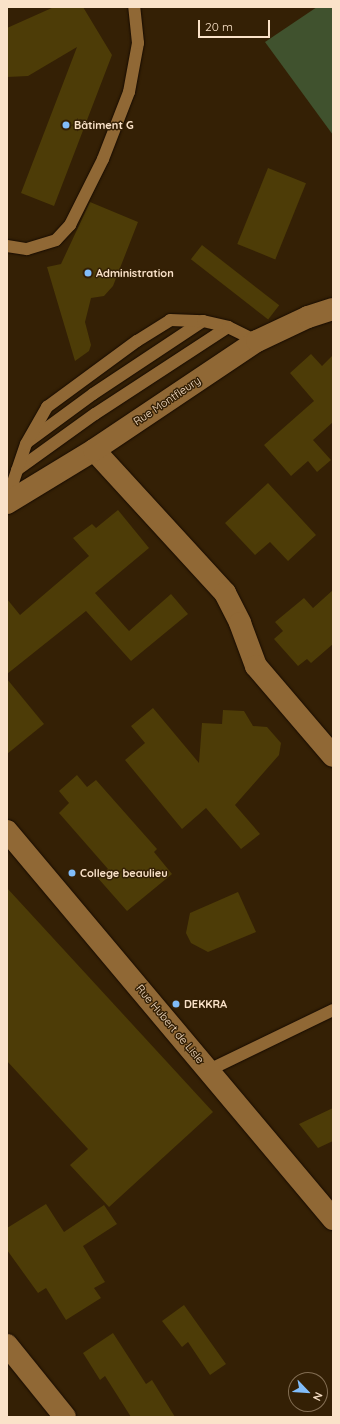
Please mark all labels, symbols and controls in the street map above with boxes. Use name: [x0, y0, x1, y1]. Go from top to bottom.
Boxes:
scale bar: [200, 12, 272, 38]
text: 20 m: [205, 19, 233, 34]
place label: Bâtiment G: [74, 118, 134, 132]
marker: Bâtiment G: [61, 120, 71, 130]
place label: Administration: [96, 266, 174, 280]
marker: Administration: [83, 268, 93, 278]
street label: Rue Montfleury: [131, 374, 203, 428]
place label: College beaulieu: [80, 866, 168, 880]
marker: College beaulieu: [67, 868, 77, 878]
street label: Rue Hubert de Lisle: [133, 982, 207, 1066]
place label: DEKKRA: [184, 997, 227, 1011]
marker: DEKKRA: [171, 999, 181, 1009]
north arrow: [288, 1372, 328, 1412]
text: N: [310, 1390, 326, 1403]

